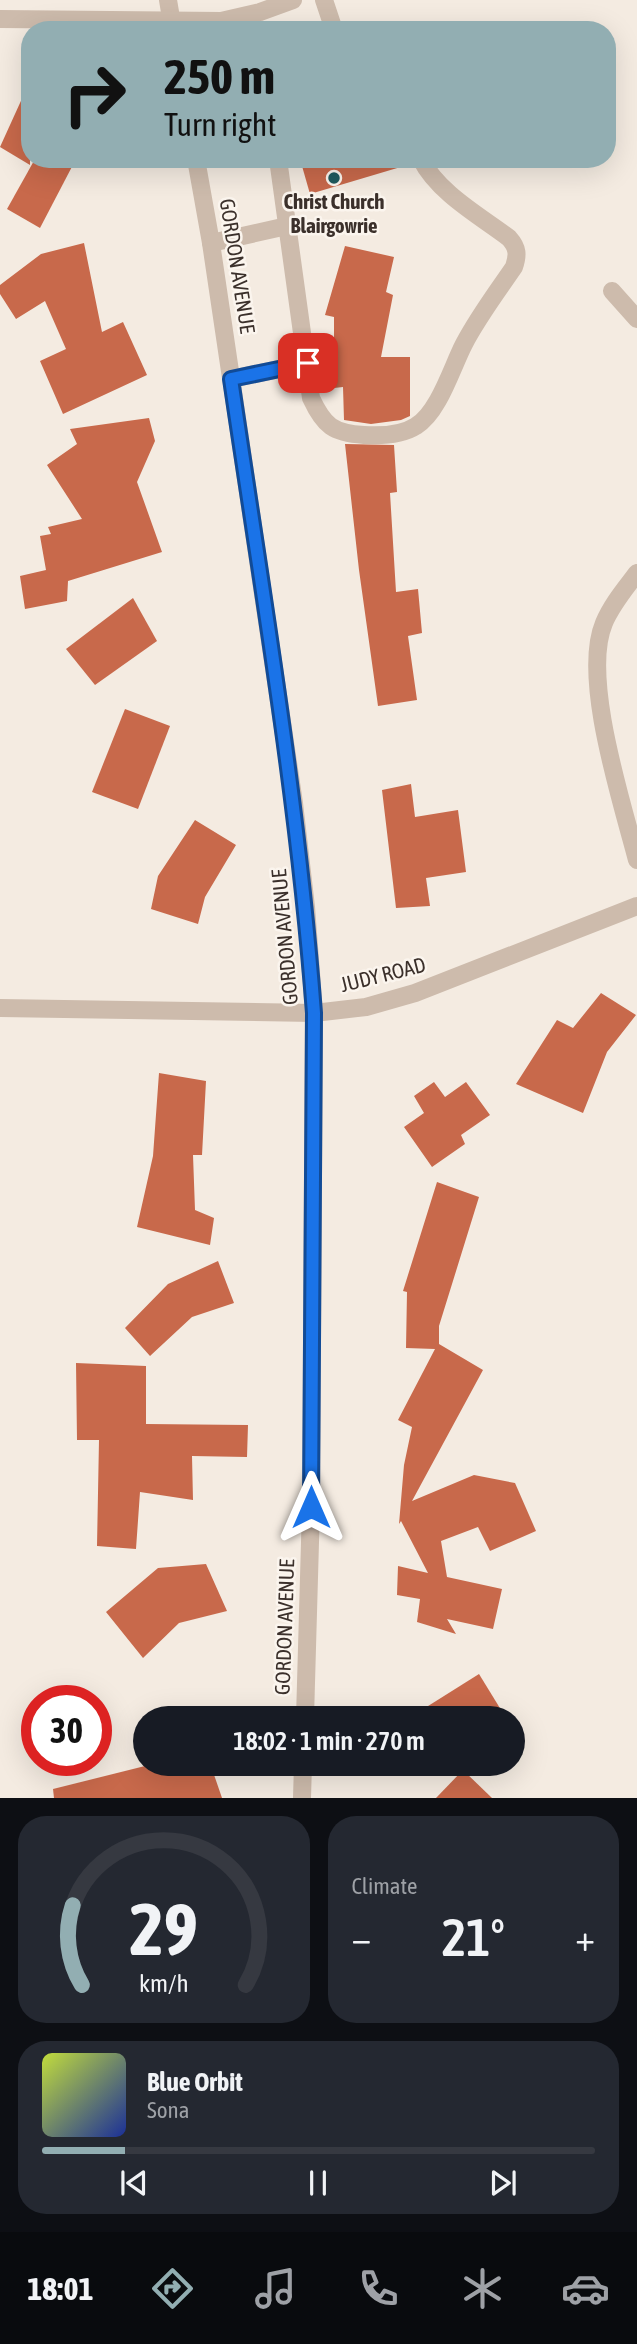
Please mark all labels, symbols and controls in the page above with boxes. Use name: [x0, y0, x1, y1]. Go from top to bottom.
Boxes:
text: 250 m: [164, 48, 275, 104]
icon: right: [49, 49, 140, 140]
text: Turn right: [164, 106, 277, 143]
marker: Christ Church Blairgowrie: [326, 170, 342, 186]
place label: Christ Church Blairgowrie: [284, 189, 384, 237]
street label: GORDON AVENUE: [215, 197, 260, 335]
pin: [278, 333, 338, 393]
icon: arrive: [289, 344, 327, 382]
street label: GORDON AVENUE: [266, 868, 302, 1006]
street label: JUDY ROAD: [338, 952, 428, 996]
position arrow: [274, 1470, 348, 1544]
street label: GORDON AVENUE: [270, 1559, 298, 1695]
speed limit sign: 30: [21, 1685, 112, 1776]
text: 18:02 · 1 min · 270 m: [233, 1726, 425, 1756]
text: Climate: [352, 1873, 417, 1899]
text: 29: [130, 1888, 198, 1971]
text: 21°: [442, 1907, 505, 1967]
text: −: [352, 1916, 371, 1959]
text: +: [575, 1916, 595, 1959]
text: km/h: [139, 1969, 189, 1997]
text: Blue Orbit: [147, 2067, 243, 2097]
text: Sona: [147, 2097, 189, 2123]
icon: previous: [115, 2164, 153, 2202]
icon: pause: [299, 2164, 337, 2202]
icon: next: [484, 2164, 522, 2202]
icon: directions: [148, 2264, 197, 2313]
icon: music: [251, 2264, 300, 2313]
icon: phone: [354, 2264, 403, 2313]
icon: climate: [458, 2264, 507, 2313]
icon: car: [561, 2264, 610, 2313]
text: 18:01: [27, 2270, 94, 2307]

